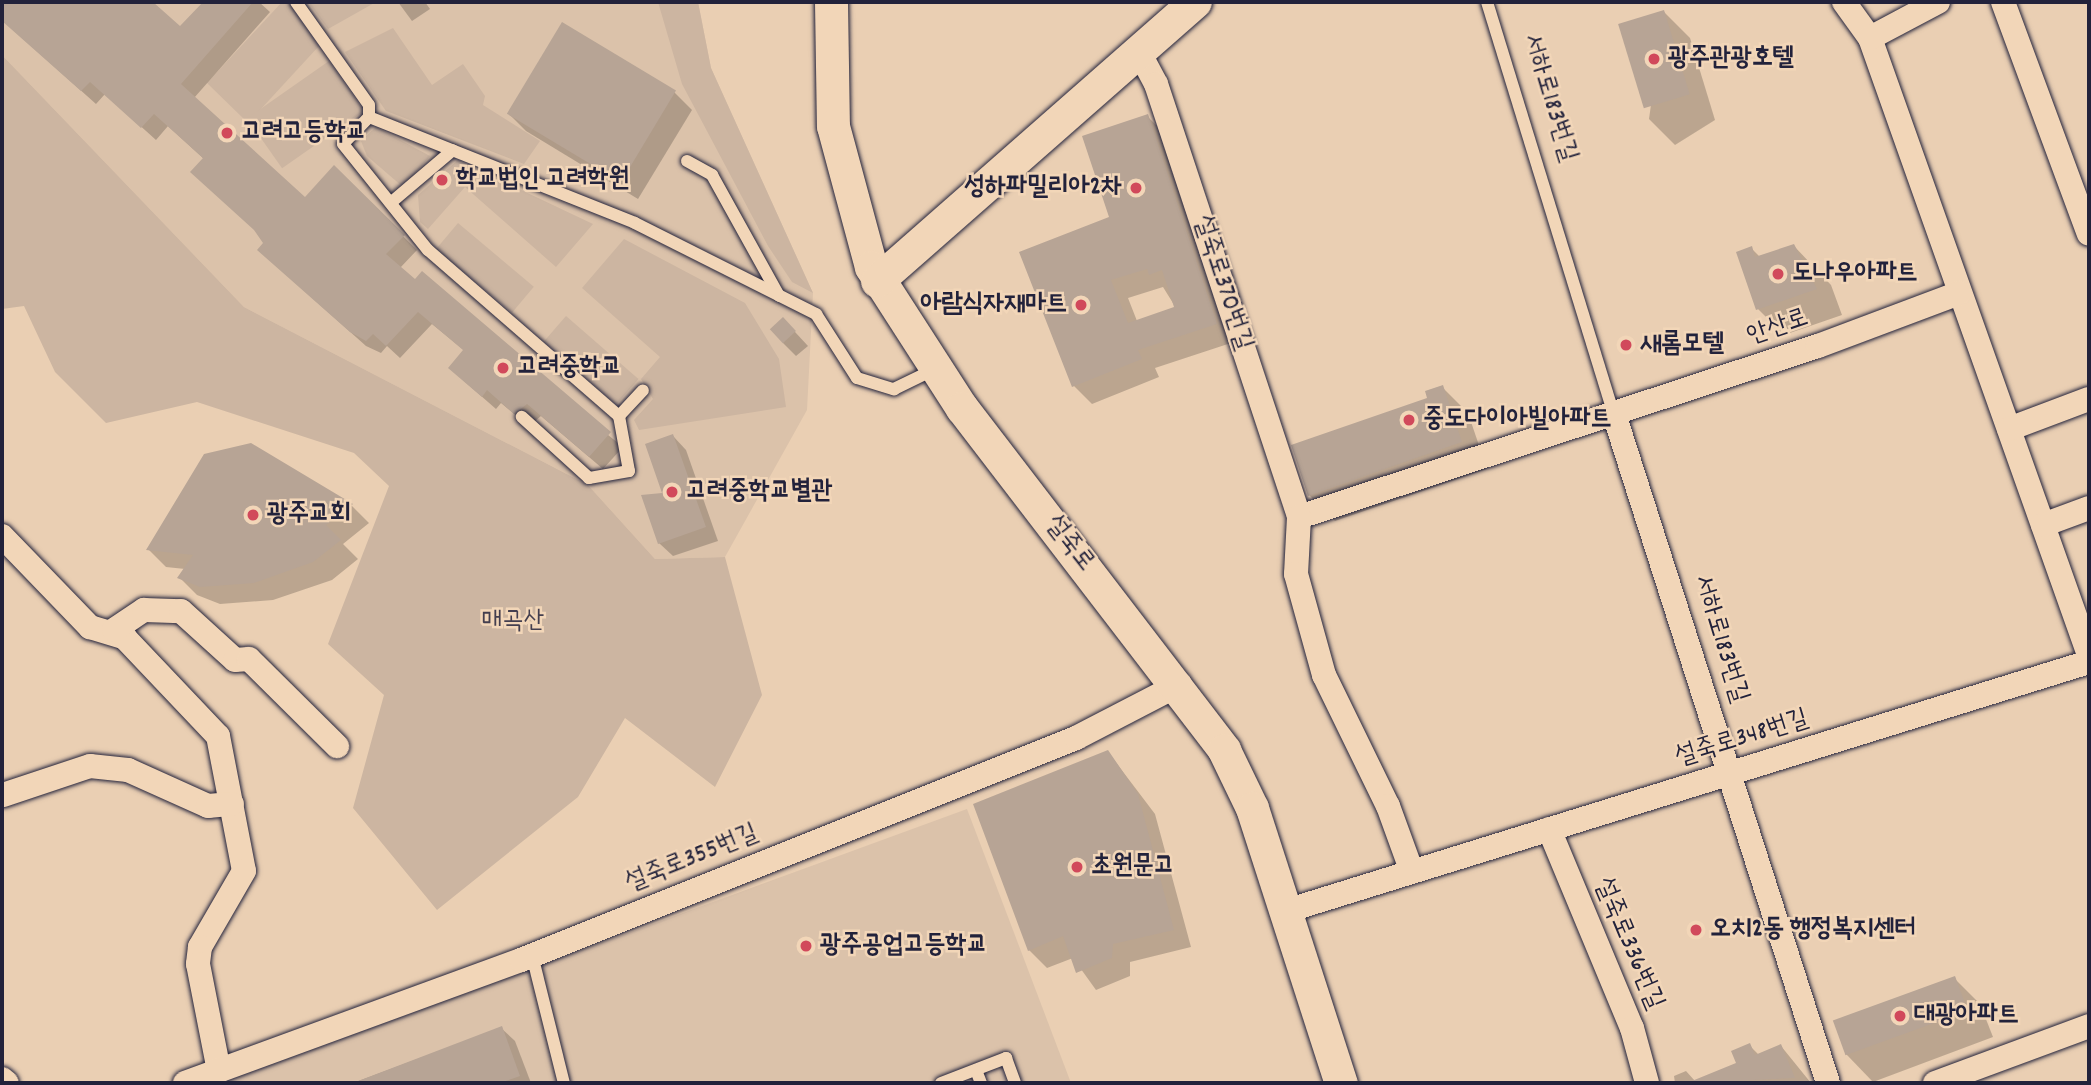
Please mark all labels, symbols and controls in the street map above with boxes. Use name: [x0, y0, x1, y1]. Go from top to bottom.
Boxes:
street label: 서하로183번길: [1515, 30, 1583, 166]
place label: 광주관광호텔: [1668, 43, 1794, 75]
marker: 광주관광호텔: [1646, 51, 1662, 67]
place label: 고려고등학교: [241, 117, 367, 149]
marker: 고려고등학교: [219, 125, 235, 141]
place label: 학교법인 고려학원: [456, 164, 629, 196]
marker: 학교법인 고려학원: [434, 172, 450, 188]
place label: 성하파밀리아2차: [964, 172, 1122, 204]
marker: 성하파밀리아2차: [1128, 180, 1144, 196]
street label: 설죽로370번길: [1185, 211, 1259, 355]
place label: 도나우아파트: [1792, 258, 1918, 290]
marker: 도나우아파트: [1770, 266, 1786, 282]
place label: 아람식자재마트: [921, 289, 1067, 321]
marker: 아람식자재마트: [1073, 297, 1089, 313]
street label: 안산로: [1743, 303, 1813, 353]
place label: 새롬모텔: [1640, 329, 1724, 361]
marker: 새롬모텔: [1618, 337, 1634, 353]
place label: 고려중학교: [517, 352, 622, 384]
marker: 고려중학교: [495, 360, 511, 376]
place label: 중도다이아빌아파트: [1423, 404, 1611, 436]
marker: 중도다이아빌아파트: [1401, 412, 1417, 428]
place label: 고려중학교별관: [686, 476, 832, 508]
marker: 고려중학교별관: [664, 484, 680, 500]
place label: 광주교회: [267, 499, 351, 531]
marker: 광주교회: [245, 507, 261, 523]
street label: 설죽로: [1037, 510, 1101, 578]
street label: 서하로183번길: [1686, 571, 1754, 707]
park label: 매곡산: [482, 606, 544, 638]
street label: 설죽로348번길: [1672, 704, 1812, 774]
street label: 설죽로355번길: [621, 818, 763, 900]
place label: 초원문고: [1091, 851, 1175, 883]
marker: 초원문고: [1069, 859, 1085, 875]
street label: 설죽로336번길: [1586, 873, 1670, 1015]
place label: 오치2동 행정복지센터: [1710, 914, 1916, 946]
marker: 오치2동 행정복지센터: [1688, 922, 1704, 938]
place label: 광주공업고등학교: [820, 930, 987, 962]
marker: 광주공업고등학교: [798, 938, 814, 954]
place label: 대광아파트: [1914, 1000, 2019, 1032]
marker: 대광아파트: [1892, 1008, 1908, 1024]

